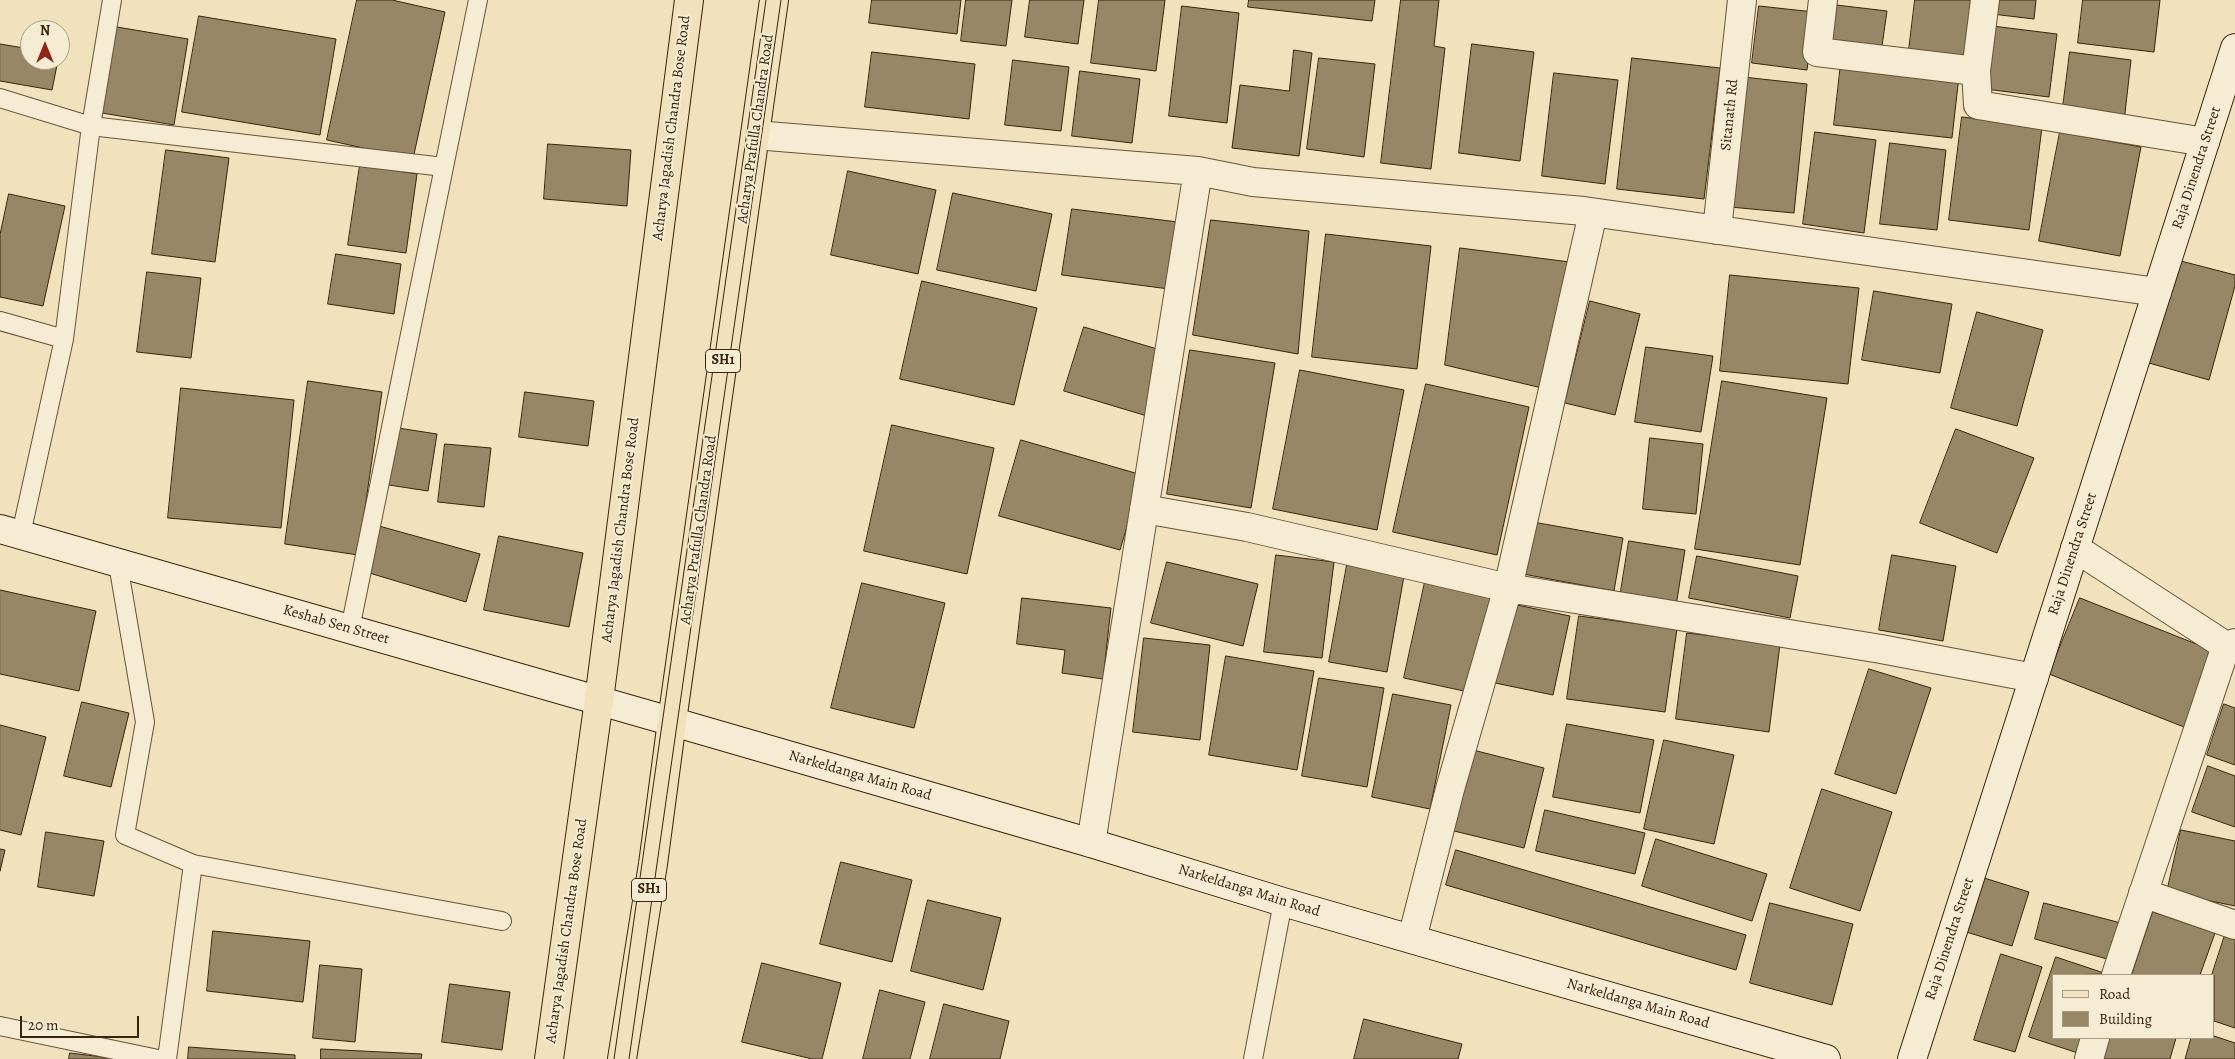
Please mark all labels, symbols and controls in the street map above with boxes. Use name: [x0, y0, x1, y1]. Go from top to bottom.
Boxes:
street label: Acharya Jagadish Chandra Bose Road: [649, 14, 695, 242]
north arrow: [20, 20, 70, 70]
text: N: [40, 21, 50, 40]
street label: Acharya Prafulla Chandra Road: [734, 33, 778, 225]
street label: Sitanath Rd: [1717, 78, 1743, 152]
street label: Raja Dinendra Street: [2169, 104, 2225, 232]
road number: SH1: [706, 350, 740, 372]
street label: Acharya Jagadish Chandra Bose Road: [598, 416, 644, 644]
street label: Acharya Prafulla Chandra Road: [677, 434, 721, 626]
street label: Raja Dinendra Street: [2045, 490, 2101, 618]
street label: Keshab Sen Street: [281, 601, 391, 649]
street label: Narkeldanga Main Road: [787, 747, 933, 805]
street label: Acharya Jagadish Chandra Bose Road: [542, 817, 592, 1045]
street label: Narkeldanga Main Road: [1176, 861, 1322, 921]
street label: Raja Dinendra Street: [1922, 875, 1978, 1003]
road number: SH1: [632, 878, 666, 902]
legend: [2052, 974, 2215, 1039]
street label: Narkeldanga Main Road: [1565, 975, 1711, 1033]
text: Road: [2099, 984, 2130, 1004]
scale bar: [22, 1006, 141, 1038]
text: Building: [2099, 1009, 2152, 1029]
text: 20 m: [28, 1015, 59, 1035]

